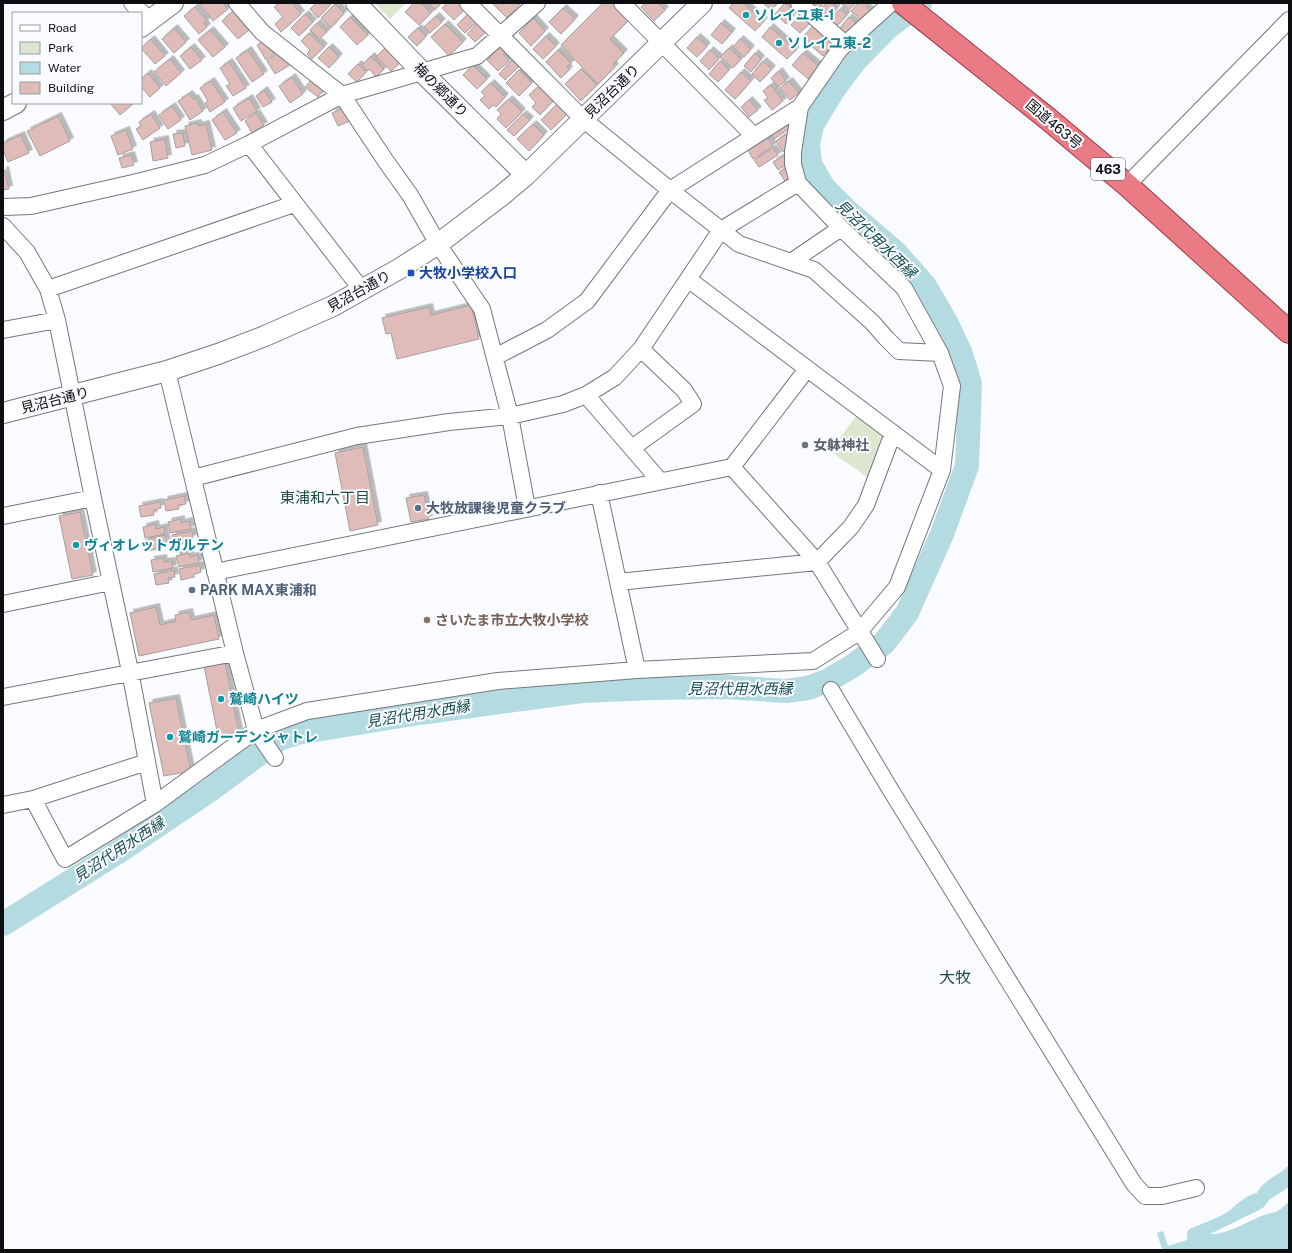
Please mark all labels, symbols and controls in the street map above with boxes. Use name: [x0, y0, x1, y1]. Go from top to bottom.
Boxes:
place label: ソレイユ東-1: [754, 7, 834, 23]
marker: ソレイユ東-1: [741, 10, 751, 20]
legend: [12, 12, 142, 104]
text: Road: [48, 21, 76, 35]
place label: ソレイユ東-2: [787, 35, 871, 51]
marker: ソレイユ東-2: [774, 38, 784, 48]
text: Park: [48, 41, 74, 55]
street label: 梅の郷通り: [411, 60, 471, 120]
text: Water: [48, 61, 82, 75]
street label: 見沼台通り: [581, 61, 643, 121]
text: Building: [48, 81, 94, 95]
street label: 国道463号: [1023, 96, 1085, 152]
road number: 463: [1091, 158, 1125, 180]
water label: 見沼代用水西縁: [833, 196, 921, 283]
place label: 大牧小学校入口: [419, 265, 517, 281]
street label: 見沼台通り: [325, 267, 393, 315]
marker: 大牧小学校入口: [406, 268, 416, 278]
street label: 見沼台通り: [19, 384, 91, 416]
place label: 女躰神社: [813, 437, 869, 453]
marker: 女躰神社: [800, 440, 810, 450]
district label: 東浦和六丁目: [280, 489, 370, 506]
place label: 大牧放課後児童クラブ: [426, 500, 566, 516]
marker: 大牧放課後児童クラブ: [413, 503, 423, 513]
place label: ヴィオレットガルテン: [84, 537, 224, 553]
marker: ヴィオレットガルテン: [71, 540, 81, 550]
place label: PARK MAX東浦和: [200, 582, 317, 598]
marker: PARK MAX東浦和: [187, 585, 197, 595]
place label: さいたま市立大牧小学校: [435, 612, 589, 628]
marker: さいたま市立大牧小学校: [422, 615, 432, 625]
water label: 見沼代用水西縁: [687, 680, 794, 697]
place label: 鷲崎ハイツ: [229, 691, 299, 707]
marker: 鷲崎ハイツ: [216, 694, 226, 704]
water label: 見沼代用水西縁: [365, 697, 473, 730]
place label: 鷲崎ガーデンシャトレ: [178, 729, 318, 745]
marker: 鷲崎ガーデンシャトレ: [165, 732, 175, 742]
water label: 見沼代用水西縁: [70, 813, 169, 885]
district label: 大牧: [939, 968, 971, 987]

